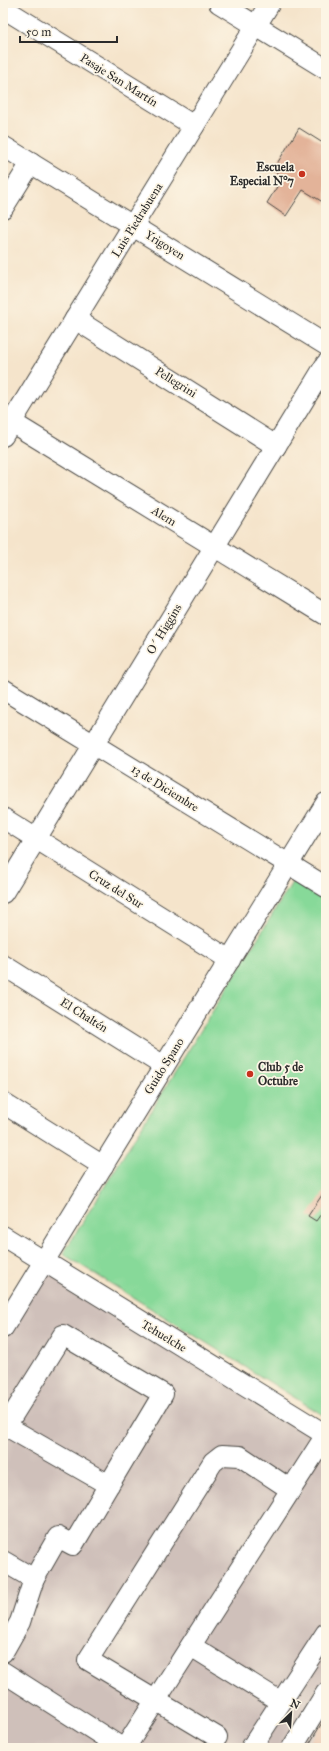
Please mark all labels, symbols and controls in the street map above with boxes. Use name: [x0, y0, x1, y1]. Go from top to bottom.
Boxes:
scale bar: [20, 18, 117, 44]
text: 50 m: [26, 25, 51, 39]
street label: Pasaje San Martín: [78, 51, 161, 110]
place label: Escuela Especial N°7: [230, 160, 295, 189]
marker: Escuela Especial N°7: [297, 169, 307, 179]
street label: Luis Piedrabuena: [109, 179, 166, 260]
street label: Yrigoyen: [142, 227, 188, 264]
street label: Pellegrini: [152, 364, 200, 401]
street label: Alem: [148, 503, 179, 529]
street label: O´ Higgins: [144, 601, 185, 657]
street label: 13 de Diciembre: [129, 762, 201, 814]
street label: Cruz del Sur: [86, 867, 146, 912]
street label: El Chaltén: [58, 995, 111, 1035]
street label: Guido Spano: [141, 1035, 187, 1097]
place label: Club 5 de Octubre: [258, 1060, 303, 1088]
marker: Club 5 de Octubre: [245, 1069, 255, 1079]
street label: Tehuelche: [139, 1317, 189, 1355]
north arrow: [271, 1693, 311, 1733]
text: N: [288, 1697, 303, 1713]

